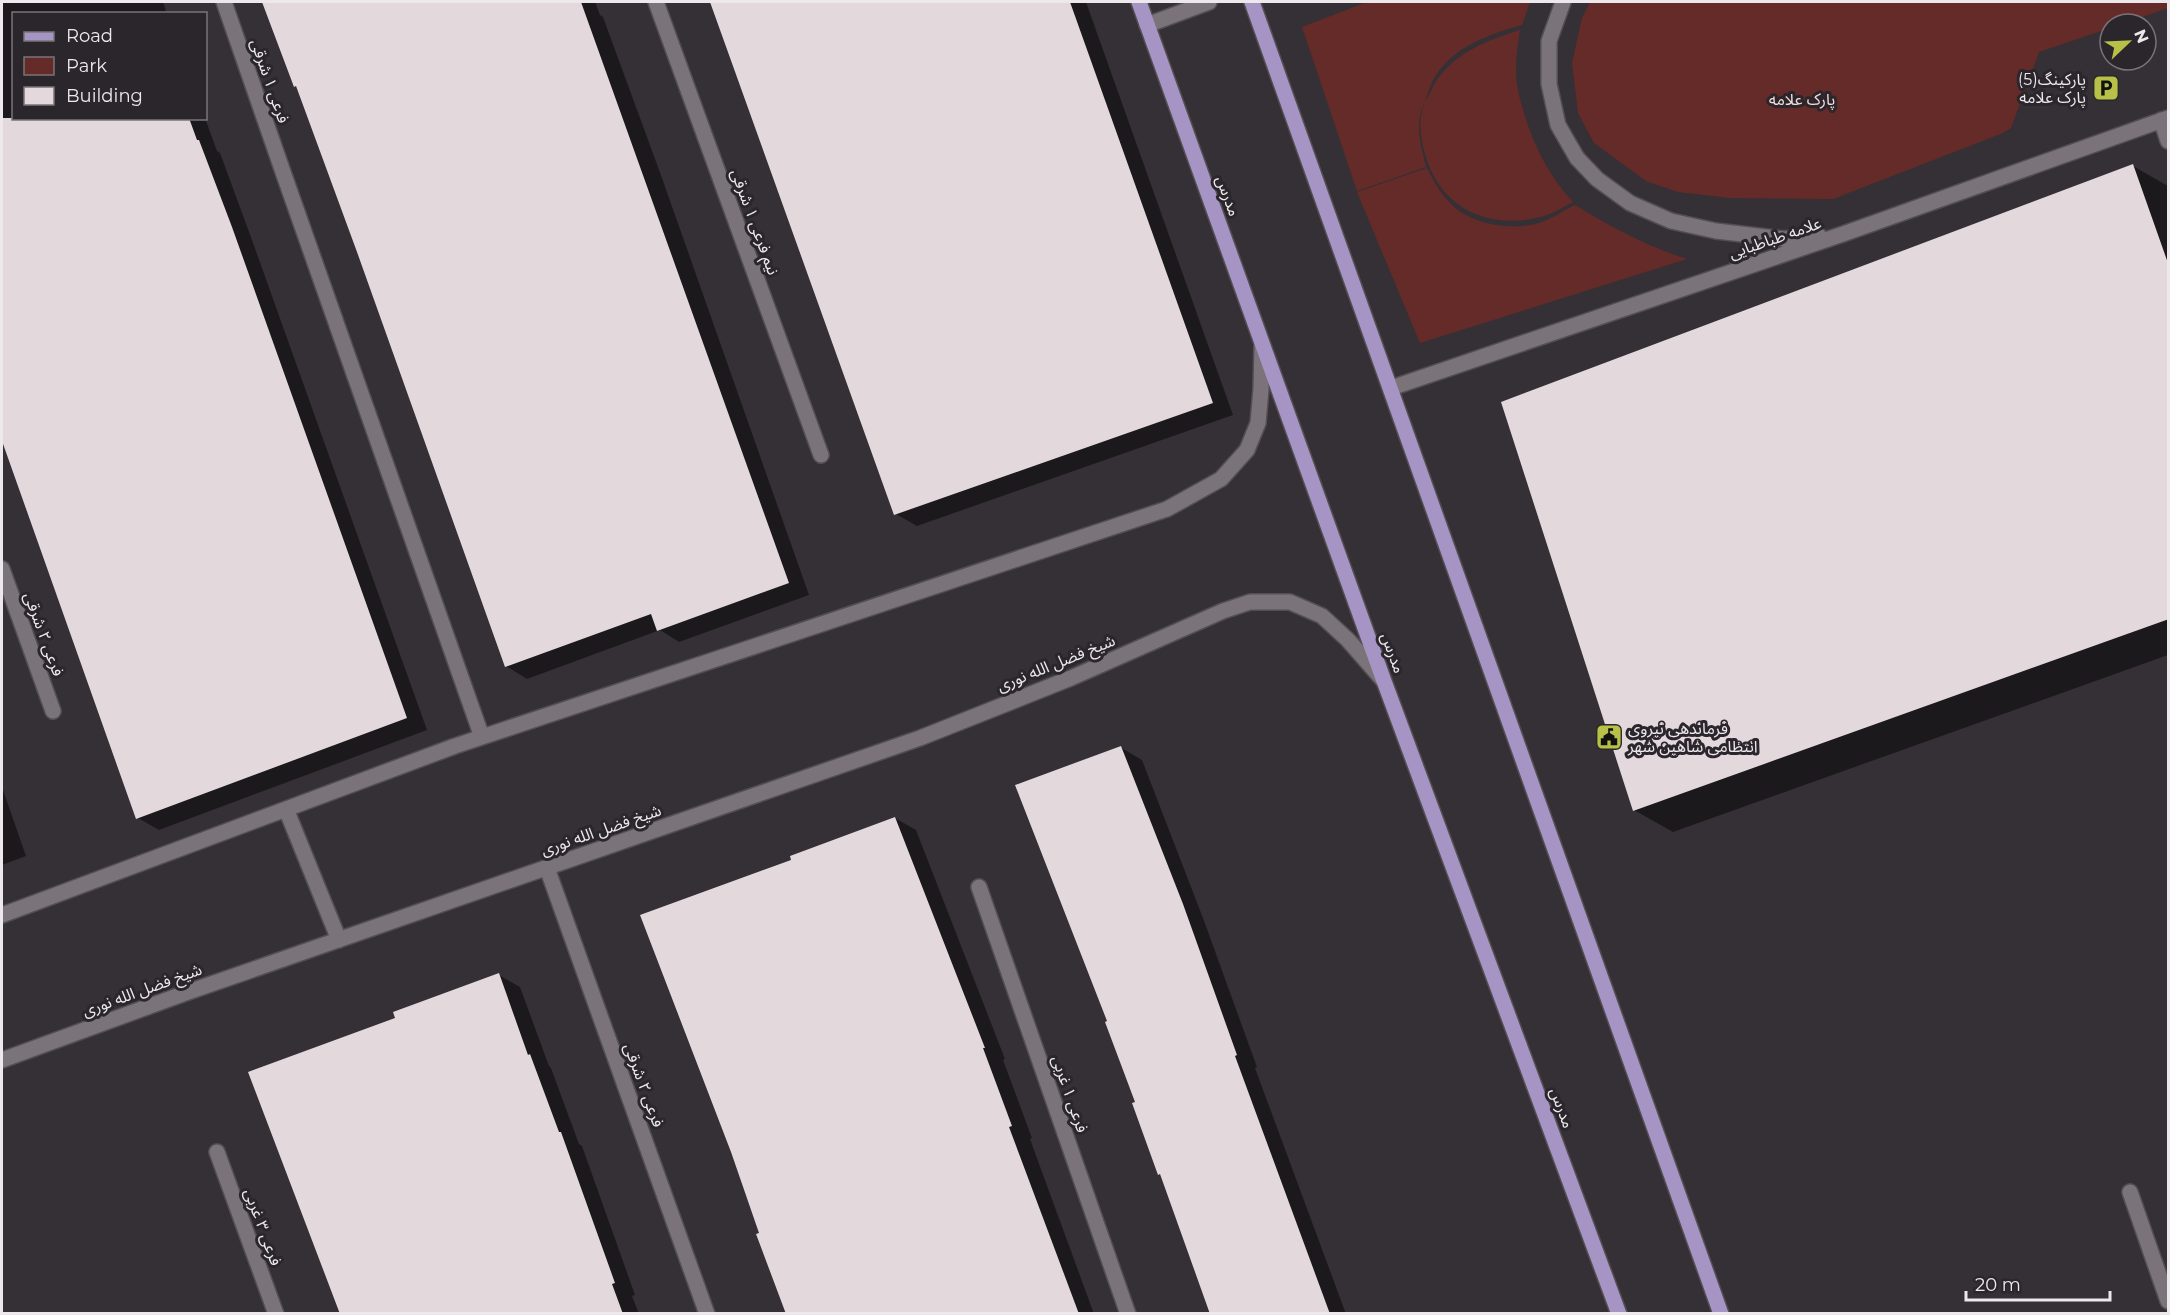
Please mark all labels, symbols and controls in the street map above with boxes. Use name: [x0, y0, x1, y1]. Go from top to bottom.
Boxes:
legend: [12, 12, 207, 120]
north arrow: [2098, 12, 2158, 72]
text: Road: [66, 25, 113, 47]
text: N: [2130, 27, 2153, 46]
street label: فرعی ۱ شرقی: [247, 36, 293, 126]
text: Park: [66, 55, 107, 77]
place label: پارکینگ(5) پارک علامه: [2018, 70, 2086, 108]
parking icon: پارکینگ(5) پارک علامه: [2091, 73, 2121, 103]
text: Building: [66, 85, 143, 107]
park label: پارک علامه: [1769, 90, 1835, 110]
street label: نیم فرعی ۱ شرقی: [724, 166, 783, 279]
street label: مدرس: [1212, 173, 1244, 219]
street label: علامه طباطبایی: [1726, 213, 1824, 263]
street label: فرعی ۲ شرقی: [20, 589, 68, 679]
street label: مدرس: [1377, 630, 1409, 676]
street label: شیخ فضل الله نوری: [994, 631, 1119, 698]
place label: فرماندهی نیروی انتظامی شاهین شهر: [1627, 719, 1758, 756]
public building icon: فرماندهی نیروی انتظامی شاهین شهر: [1594, 722, 1624, 752]
street label: شیخ فضل الله نوری: [538, 801, 665, 862]
street label: شیخ فضل الله نوری: [80, 960, 205, 1023]
street label: فرعی ۲ شرقی: [620, 1040, 668, 1130]
street label: فرعی ۱ غربی: [1048, 1053, 1092, 1135]
street label: مدرس: [1546, 1085, 1578, 1131]
street label: فرعی ۳ غربی: [240, 1186, 286, 1268]
scale bar: [1966, 1264, 2110, 1302]
text: 20 m: [1975, 1274, 2021, 1296]

